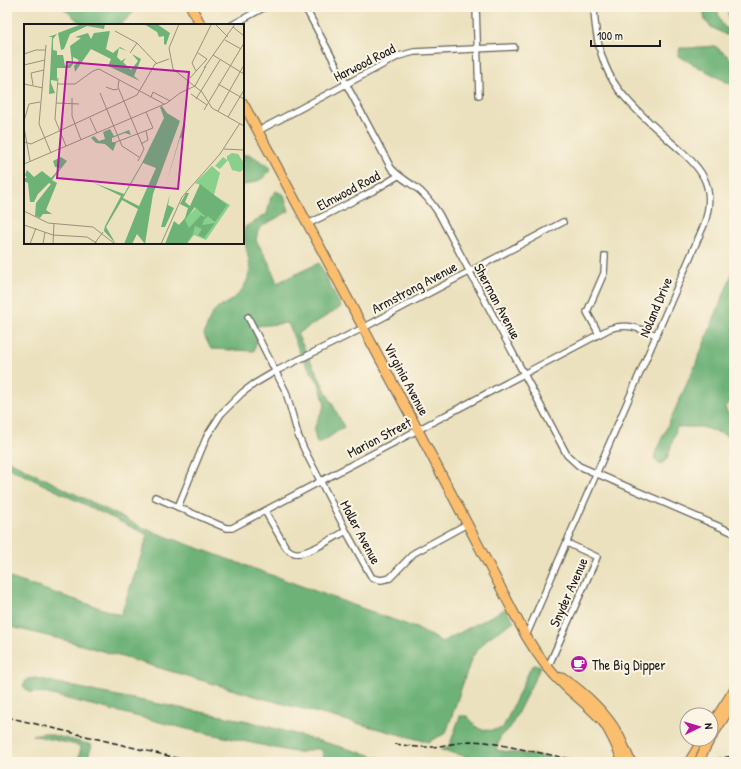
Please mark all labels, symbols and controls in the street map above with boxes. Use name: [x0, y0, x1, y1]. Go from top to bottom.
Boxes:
scale bar: [591, 22, 660, 48]
inset map: [24, 24, 244, 244]
text: 100 m: [597, 27, 623, 44]
street label: Harwood Road: [330, 38, 399, 86]
street label: Elmwood Road: [313, 165, 383, 215]
street label: Armstrong Avenue: [368, 256, 461, 318]
street label: Sherman Avenue: [470, 260, 526, 343]
street label: Noland Drive: [634, 274, 676, 340]
street label: Virginia Avenue: [379, 339, 434, 419]
street label: Marion Street: [344, 412, 415, 462]
street label: Moller Avenue: [336, 497, 386, 568]
street label: Snyder Avenue: [544, 554, 593, 630]
cafe icon: The Big Dipper: [569, 654, 589, 674]
place label: The Big Dipper: [592, 655, 666, 675]
north arrow: [679, 707, 719, 747]
text: N: [702, 723, 716, 730]

